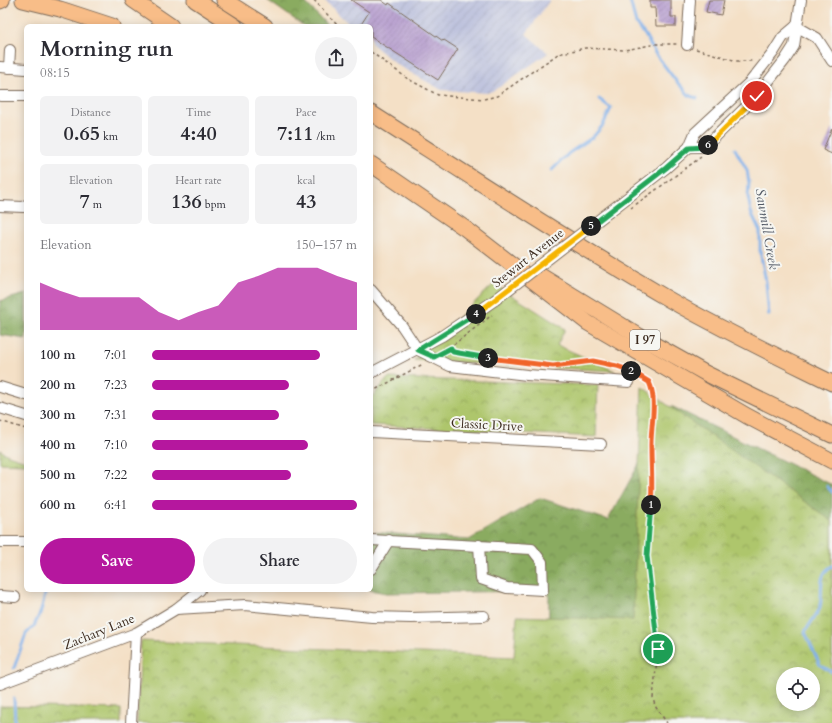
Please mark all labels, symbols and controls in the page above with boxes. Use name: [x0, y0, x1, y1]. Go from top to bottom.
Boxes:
text: Morning run: [40, 34, 173, 64]
button: share: [315, 37, 357, 79]
text: 08:15: [40, 64, 70, 82]
pin: [740, 79, 774, 113]
icon: check: [746, 85, 768, 107]
text: Distance: [71, 105, 111, 120]
text: Time: [186, 105, 211, 120]
text: Pace: [296, 105, 317, 120]
text: 0.65: [63, 120, 100, 147]
text: 4:40: [180, 120, 217, 147]
text: 7:11: [277, 120, 314, 147]
text: km: [100, 129, 118, 144]
text: /km: [314, 129, 335, 144]
pin: 6: [698, 135, 718, 155]
text: 6: [705, 137, 711, 152]
text: Elevation: [69, 173, 113, 188]
text: Heart rate: [175, 173, 222, 188]
text: kcal: [297, 173, 315, 188]
water label: Sawmill Creek: [751, 187, 784, 271]
text: 7: [80, 188, 90, 215]
text: 136: [171, 188, 202, 215]
text: 43: [296, 188, 316, 215]
text: m: [90, 197, 102, 212]
text: bpm: [202, 197, 226, 212]
pin: 5: [581, 216, 601, 236]
text: 5: [588, 218, 594, 233]
street label: Stewart Avenue: [488, 224, 568, 292]
text: Elevation: [40, 236, 92, 254]
text: 150–157 m: [295, 236, 357, 254]
pin: 4: [466, 304, 486, 324]
text: 4: [473, 306, 479, 321]
road number: I 97: [630, 330, 660, 350]
text: 100 m: [40, 346, 75, 364]
text: 7:01: [104, 346, 127, 364]
pin: 3: [478, 348, 498, 368]
text: 3: [485, 350, 491, 365]
pin: 2: [621, 361, 641, 381]
text: 2: [628, 363, 634, 378]
text: 200 m: [40, 376, 75, 394]
text: 7:23: [104, 376, 127, 394]
text: 300 m: [40, 406, 75, 424]
text: 7:31: [104, 406, 127, 424]
street label: Classic Drive: [451, 414, 524, 436]
text: 400 m: [40, 436, 75, 454]
text: 7:10: [104, 436, 127, 454]
text: 500 m: [40, 466, 75, 484]
text: 7:22: [104, 466, 127, 484]
pin: 1: [641, 495, 661, 515]
text: 600 m: [40, 496, 75, 514]
text: 6:41: [104, 496, 127, 514]
text: 1: [648, 497, 654, 512]
button: Save: [40, 538, 195, 584]
button: Share: [203, 538, 357, 584]
street label: Zachary Lane: [61, 609, 137, 654]
pin: [641, 632, 675, 666]
icon: arrive: [647, 638, 669, 660]
map controls: [776, 667, 820, 711]
button: locate: [776, 667, 820, 711]

